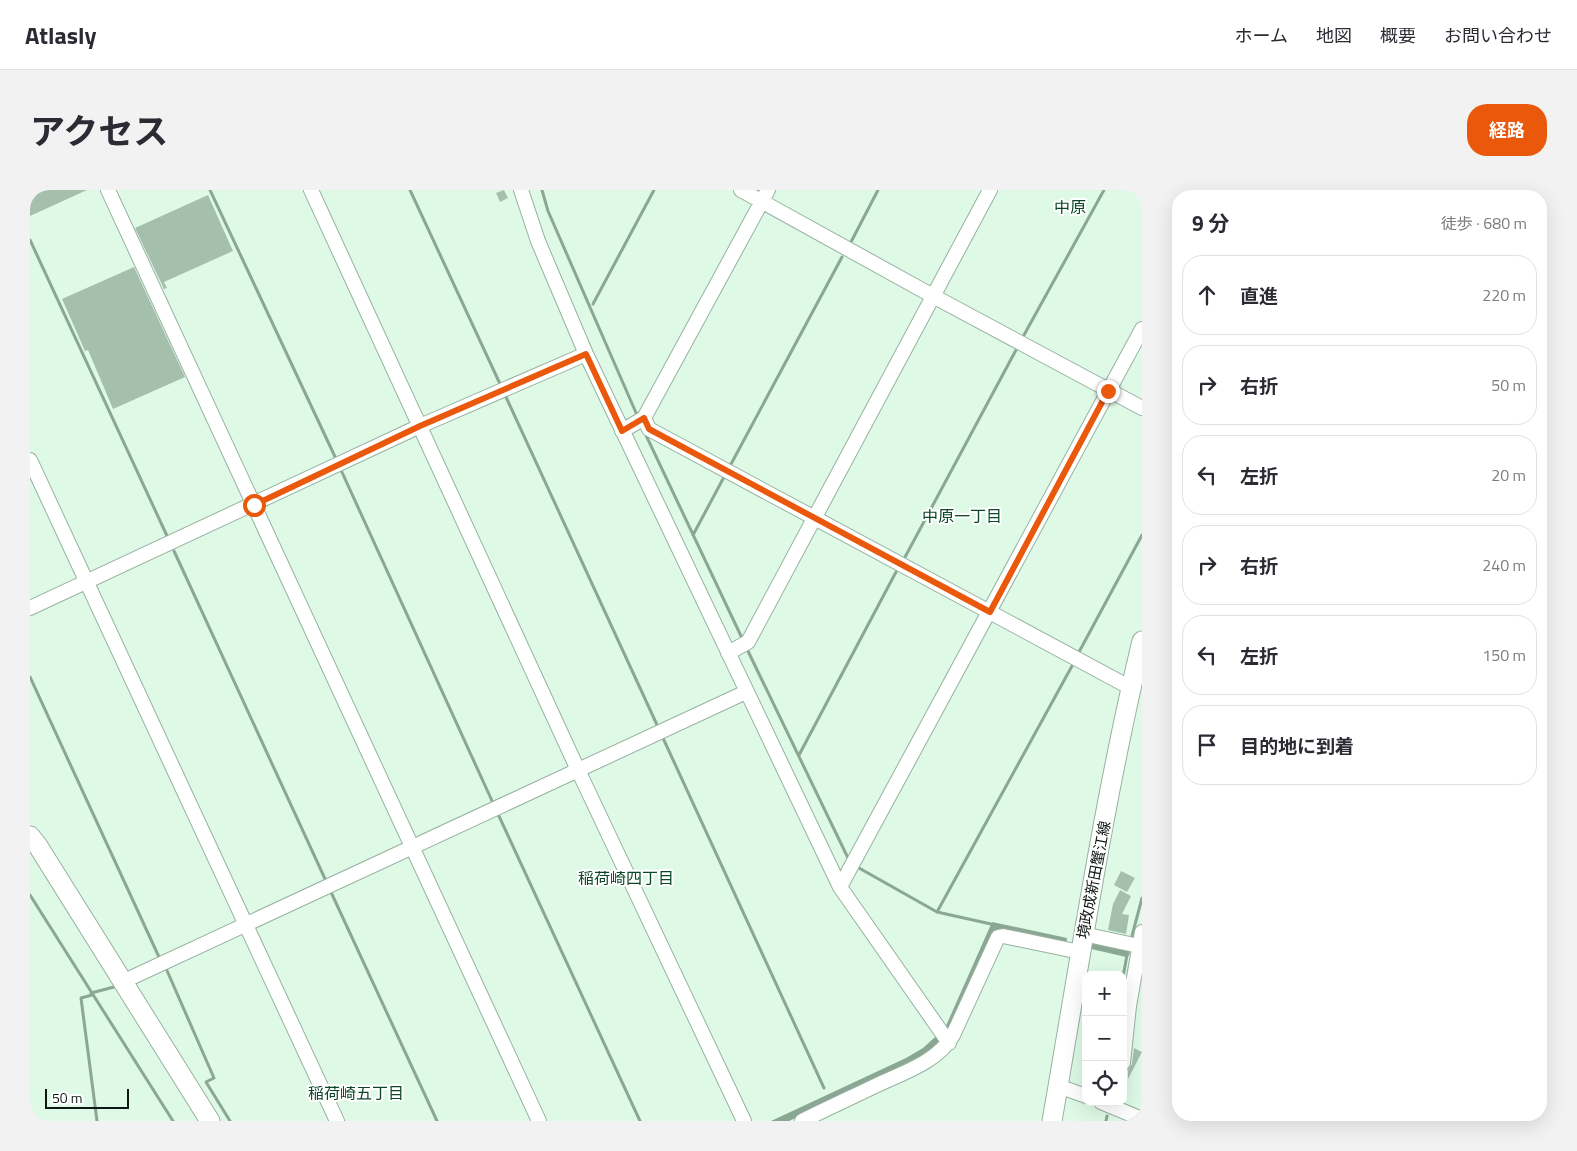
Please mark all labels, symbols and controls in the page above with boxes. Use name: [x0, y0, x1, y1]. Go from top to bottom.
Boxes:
text: Atlasly: [25, 17, 96, 53]
text: ホーム: [1235, 22, 1288, 49]
text: 地図: [1316, 22, 1352, 49]
text: 概要: [1380, 22, 1416, 49]
text: お問い合わせ: [1444, 22, 1552, 49]
text: アクセス: [30, 104, 168, 158]
button: 経路: [1467, 104, 1547, 156]
district label: 中原: [1054, 195, 1086, 219]
text: 9 分: [1192, 207, 1229, 239]
text: 徒歩 · 680 m: [1441, 211, 1527, 235]
icon: ahead: [1193, 281, 1221, 309]
text: 直進: [1240, 281, 1278, 310]
text: 220 m: [1482, 283, 1526, 307]
icon: right: [1193, 371, 1221, 399]
text: 右折: [1240, 371, 1278, 400]
text: 50 m: [1491, 373, 1526, 397]
route end: [1097, 380, 1120, 403]
icon: left: [1193, 461, 1221, 489]
text: 左折: [1240, 461, 1278, 490]
text: 20 m: [1491, 463, 1526, 487]
route start: [243, 494, 266, 517]
district label: 中原一丁目: [922, 504, 1002, 528]
icon: right: [1193, 551, 1221, 579]
text: 右折: [1240, 551, 1278, 580]
text: 240 m: [1482, 553, 1526, 577]
icon: left: [1193, 641, 1221, 669]
text: 左折: [1240, 641, 1278, 670]
text: 150 m: [1482, 643, 1526, 667]
icon: arrive: [1193, 731, 1221, 759]
text: 目的地に到着: [1240, 731, 1354, 760]
street label: 境政成新田蟹江線: [1071, 819, 1116, 941]
district label: 稲荷崎四丁目: [578, 866, 674, 890]
map controls: [1082, 971, 1127, 1106]
button: +: [1082, 971, 1127, 1016]
button: −: [1082, 1016, 1127, 1061]
button: locate: [1082, 1061, 1127, 1106]
district label: 稲荷崎五丁目: [308, 1081, 404, 1105]
scale bar: [45, 1086, 129, 1109]
text: 50 m: [52, 1087, 82, 1108]

